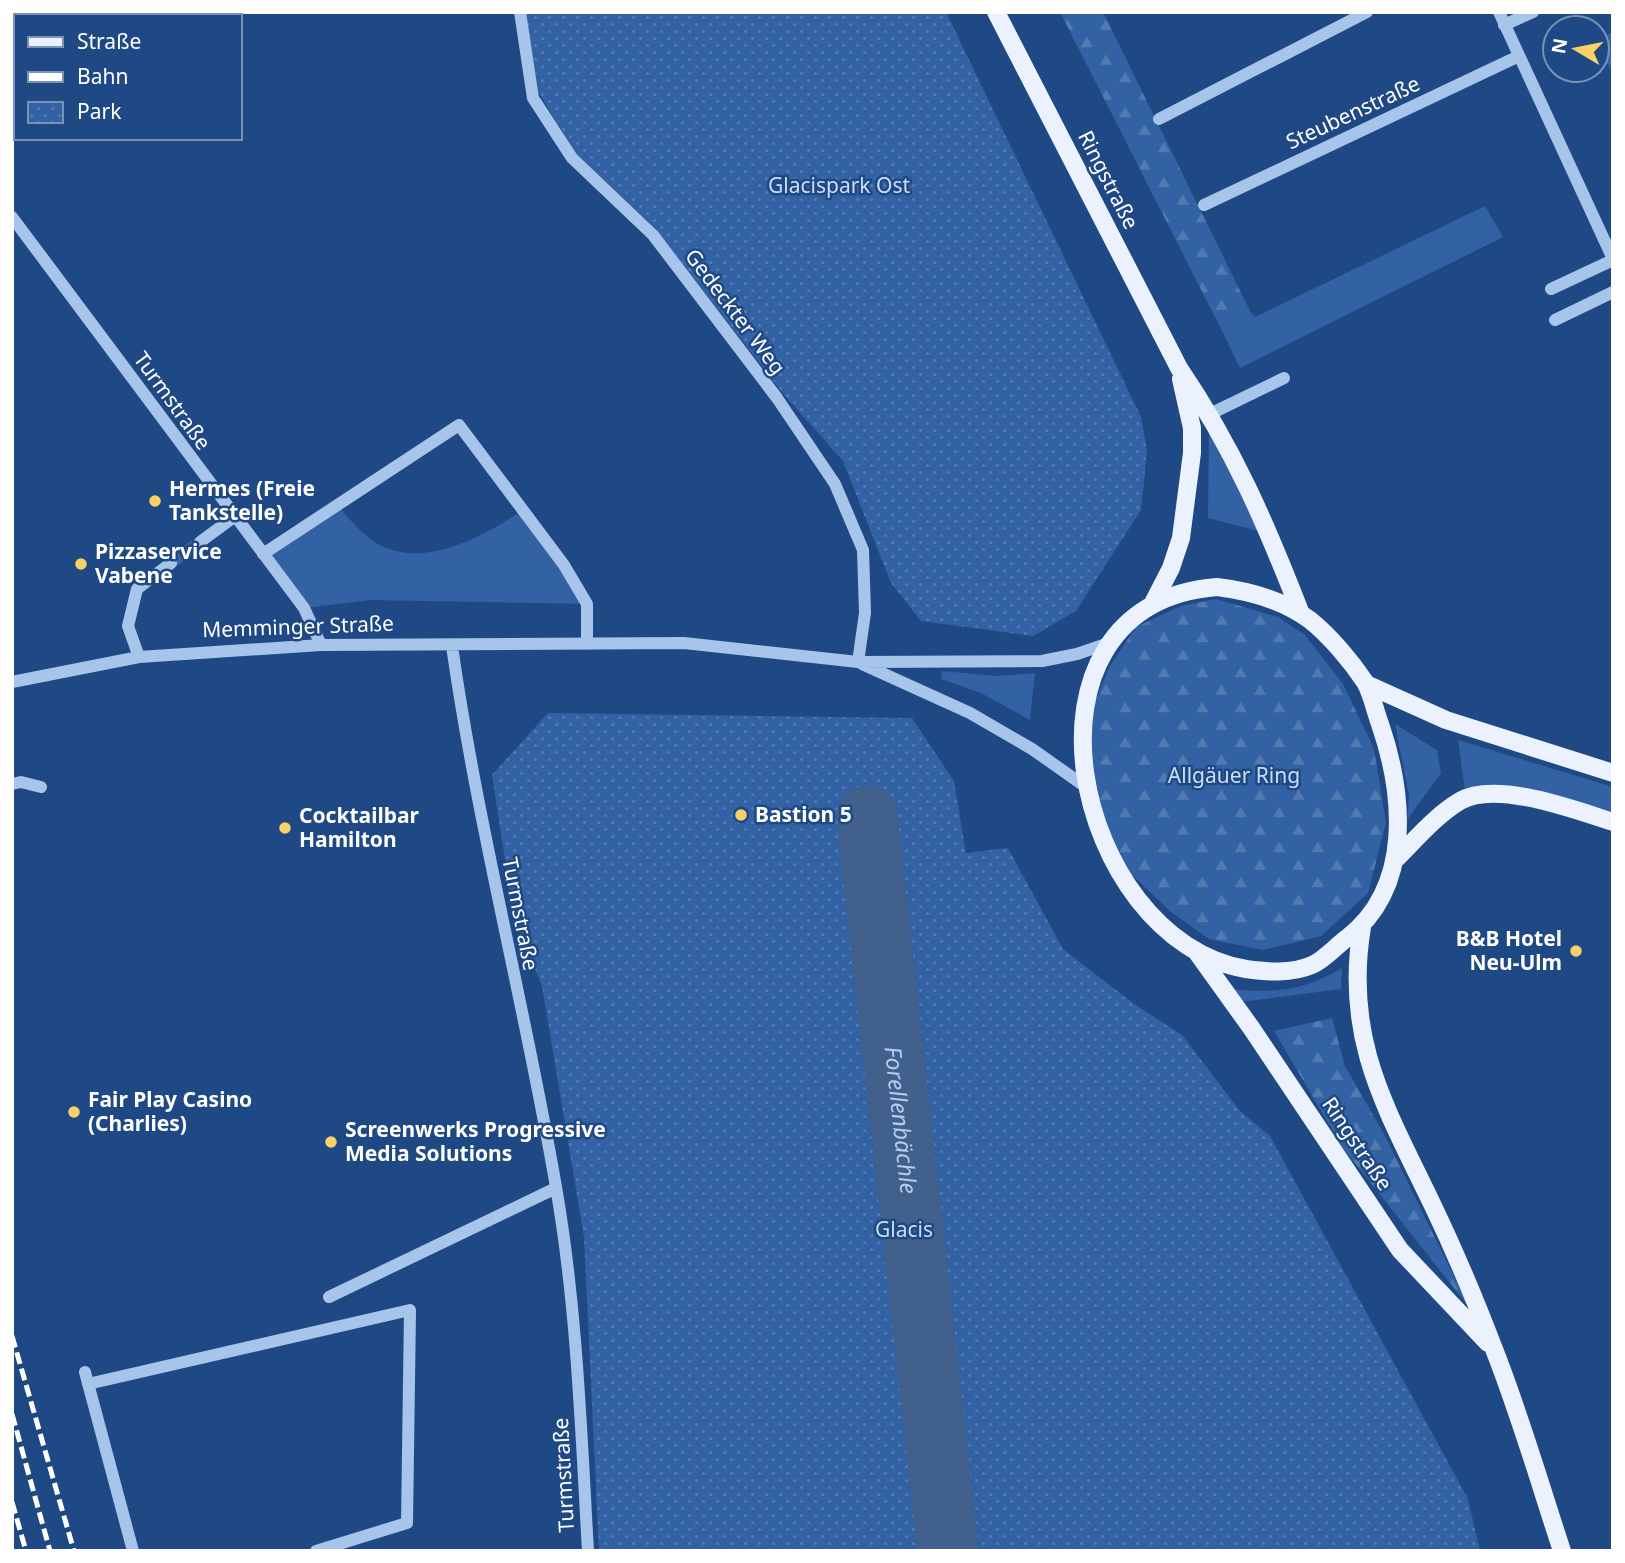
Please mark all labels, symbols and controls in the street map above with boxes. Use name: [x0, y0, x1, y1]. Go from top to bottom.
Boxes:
legend: [14, 14, 242, 140]
north arrow: [1541, 14, 1611, 84]
text: Straße: [77, 27, 141, 55]
text: N: [1545, 36, 1573, 56]
text: Bahn: [77, 62, 128, 90]
street label: Steubenstraße: [1281, 69, 1424, 155]
text: Park: [77, 97, 122, 125]
street label: Ringstraße: [1072, 125, 1146, 234]
park label: Glacispark Ost: [768, 171, 910, 199]
street label: Gedeckter Weg: [679, 243, 792, 380]
street label: Turmstraße: [128, 346, 218, 455]
place label: Hermes (Freie Tankstelle): [169, 474, 315, 526]
marker: Hermes (Freie Tankstelle): [147, 493, 163, 509]
place label: Pizzaservice Vabene: [95, 537, 222, 589]
marker: Pizzaservice Vabene: [73, 556, 89, 572]
street label: Memminger Straße: [202, 609, 394, 643]
park label: Allgäuer Ring: [1168, 761, 1300, 789]
place label: Bastion 5: [755, 800, 852, 828]
place label: Cocktailbar Hamilton: [299, 801, 420, 853]
marker: Bastion 5: [733, 807, 749, 823]
marker: Cocktailbar Hamilton: [277, 820, 293, 836]
street label: Turmstraße: [496, 855, 546, 973]
place label: B&B Hotel Neu-Ulm: [1456, 924, 1562, 976]
marker: B&B Hotel Neu-Ulm: [1568, 943, 1584, 959]
water label: Forellenbächle: [877, 1045, 926, 1196]
place label: Fair Play Casino (Charlies): [88, 1085, 252, 1137]
street label: Ringstraße: [1316, 1091, 1399, 1196]
marker: Fair Play Casino (Charlies): [66, 1104, 82, 1120]
place label: Screenwerks Progressive Media Solutions: [345, 1115, 606, 1167]
marker: Screenwerks Progressive Media Solutions: [323, 1134, 339, 1150]
park label: Glacis: [875, 1215, 933, 1243]
street label: Turmstraße: [546, 1417, 580, 1533]

